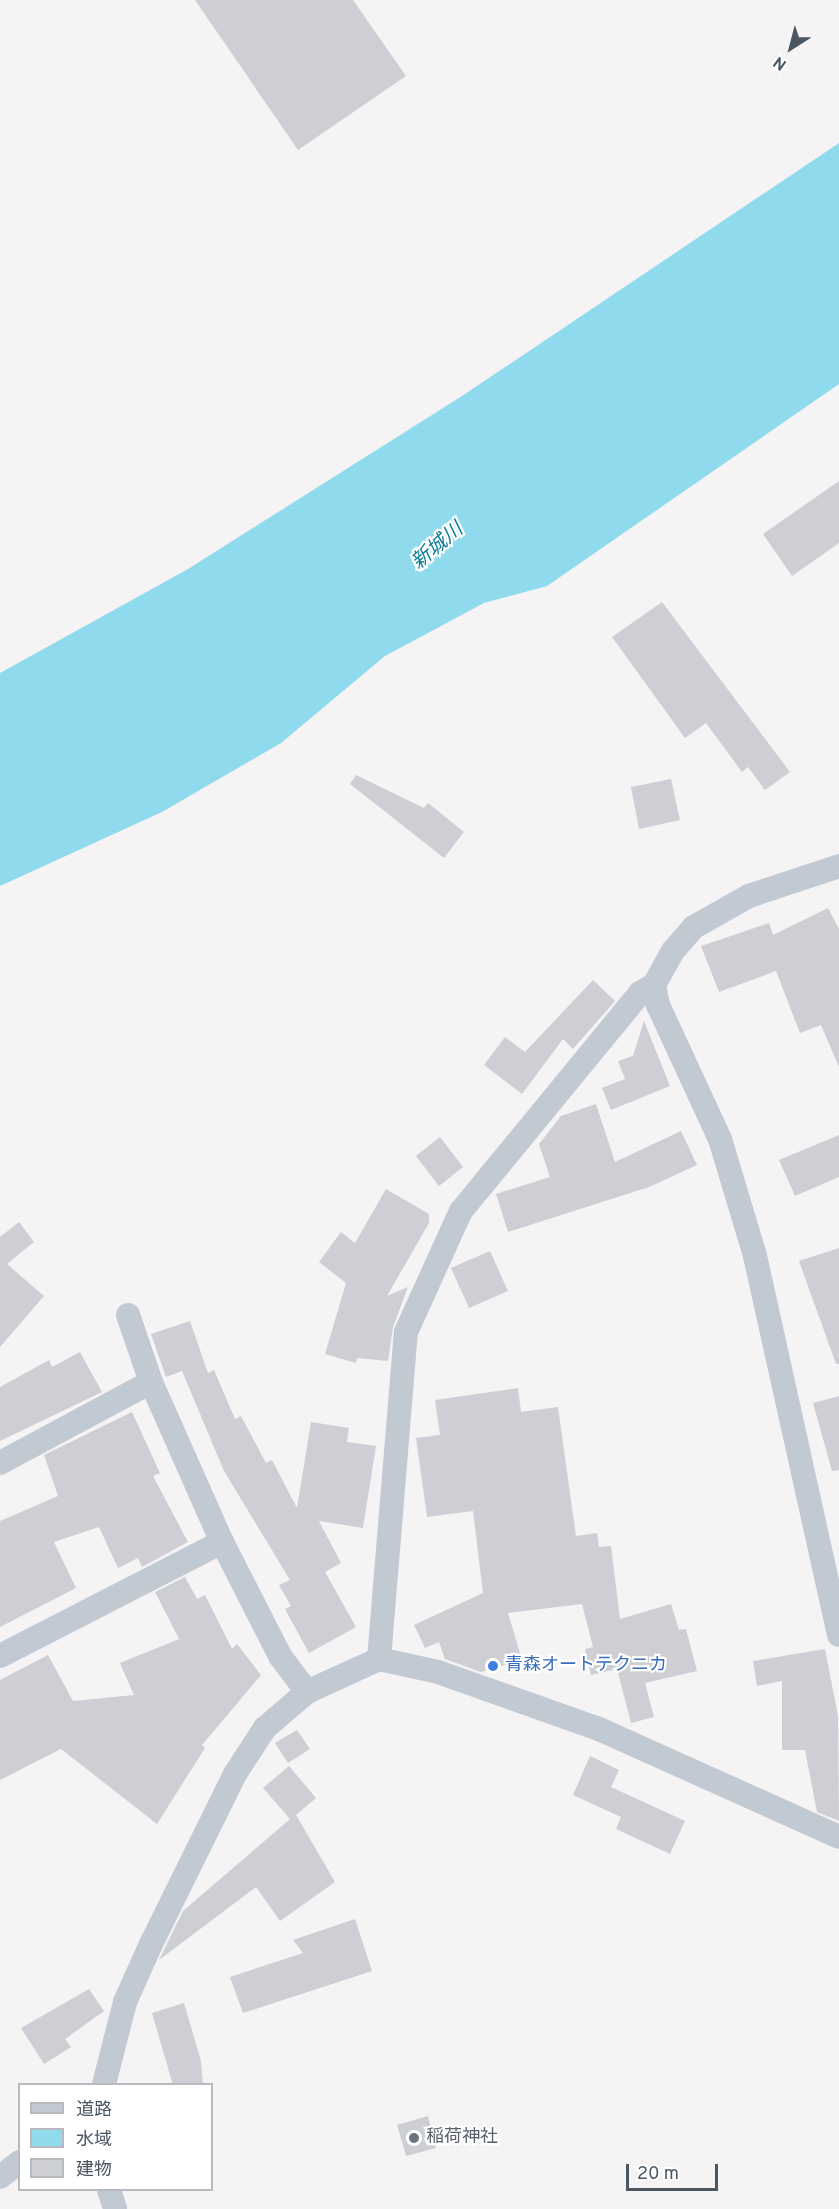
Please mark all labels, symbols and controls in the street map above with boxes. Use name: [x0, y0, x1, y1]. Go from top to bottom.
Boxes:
north arrow: [761, 18, 821, 78]
text: N: [770, 51, 791, 74]
water label: 新城川: [407, 519, 469, 575]
place label: 青森オートテクニカ: [505, 1655, 667, 1677]
marker: 青森オートテクニカ: [486, 1659, 500, 1673]
legend: [18, 2083, 213, 2191]
text: 道路: [76, 2099, 112, 2122]
place label: 稲荷神社: [426, 2127, 498, 2149]
text: 水域: [76, 2129, 112, 2152]
marker: 稲荷神社: [407, 2131, 421, 2145]
scale bar: [629, 2152, 720, 2190]
text: 建物: [76, 2159, 112, 2182]
text: 20 m: [637, 2163, 679, 2186]

